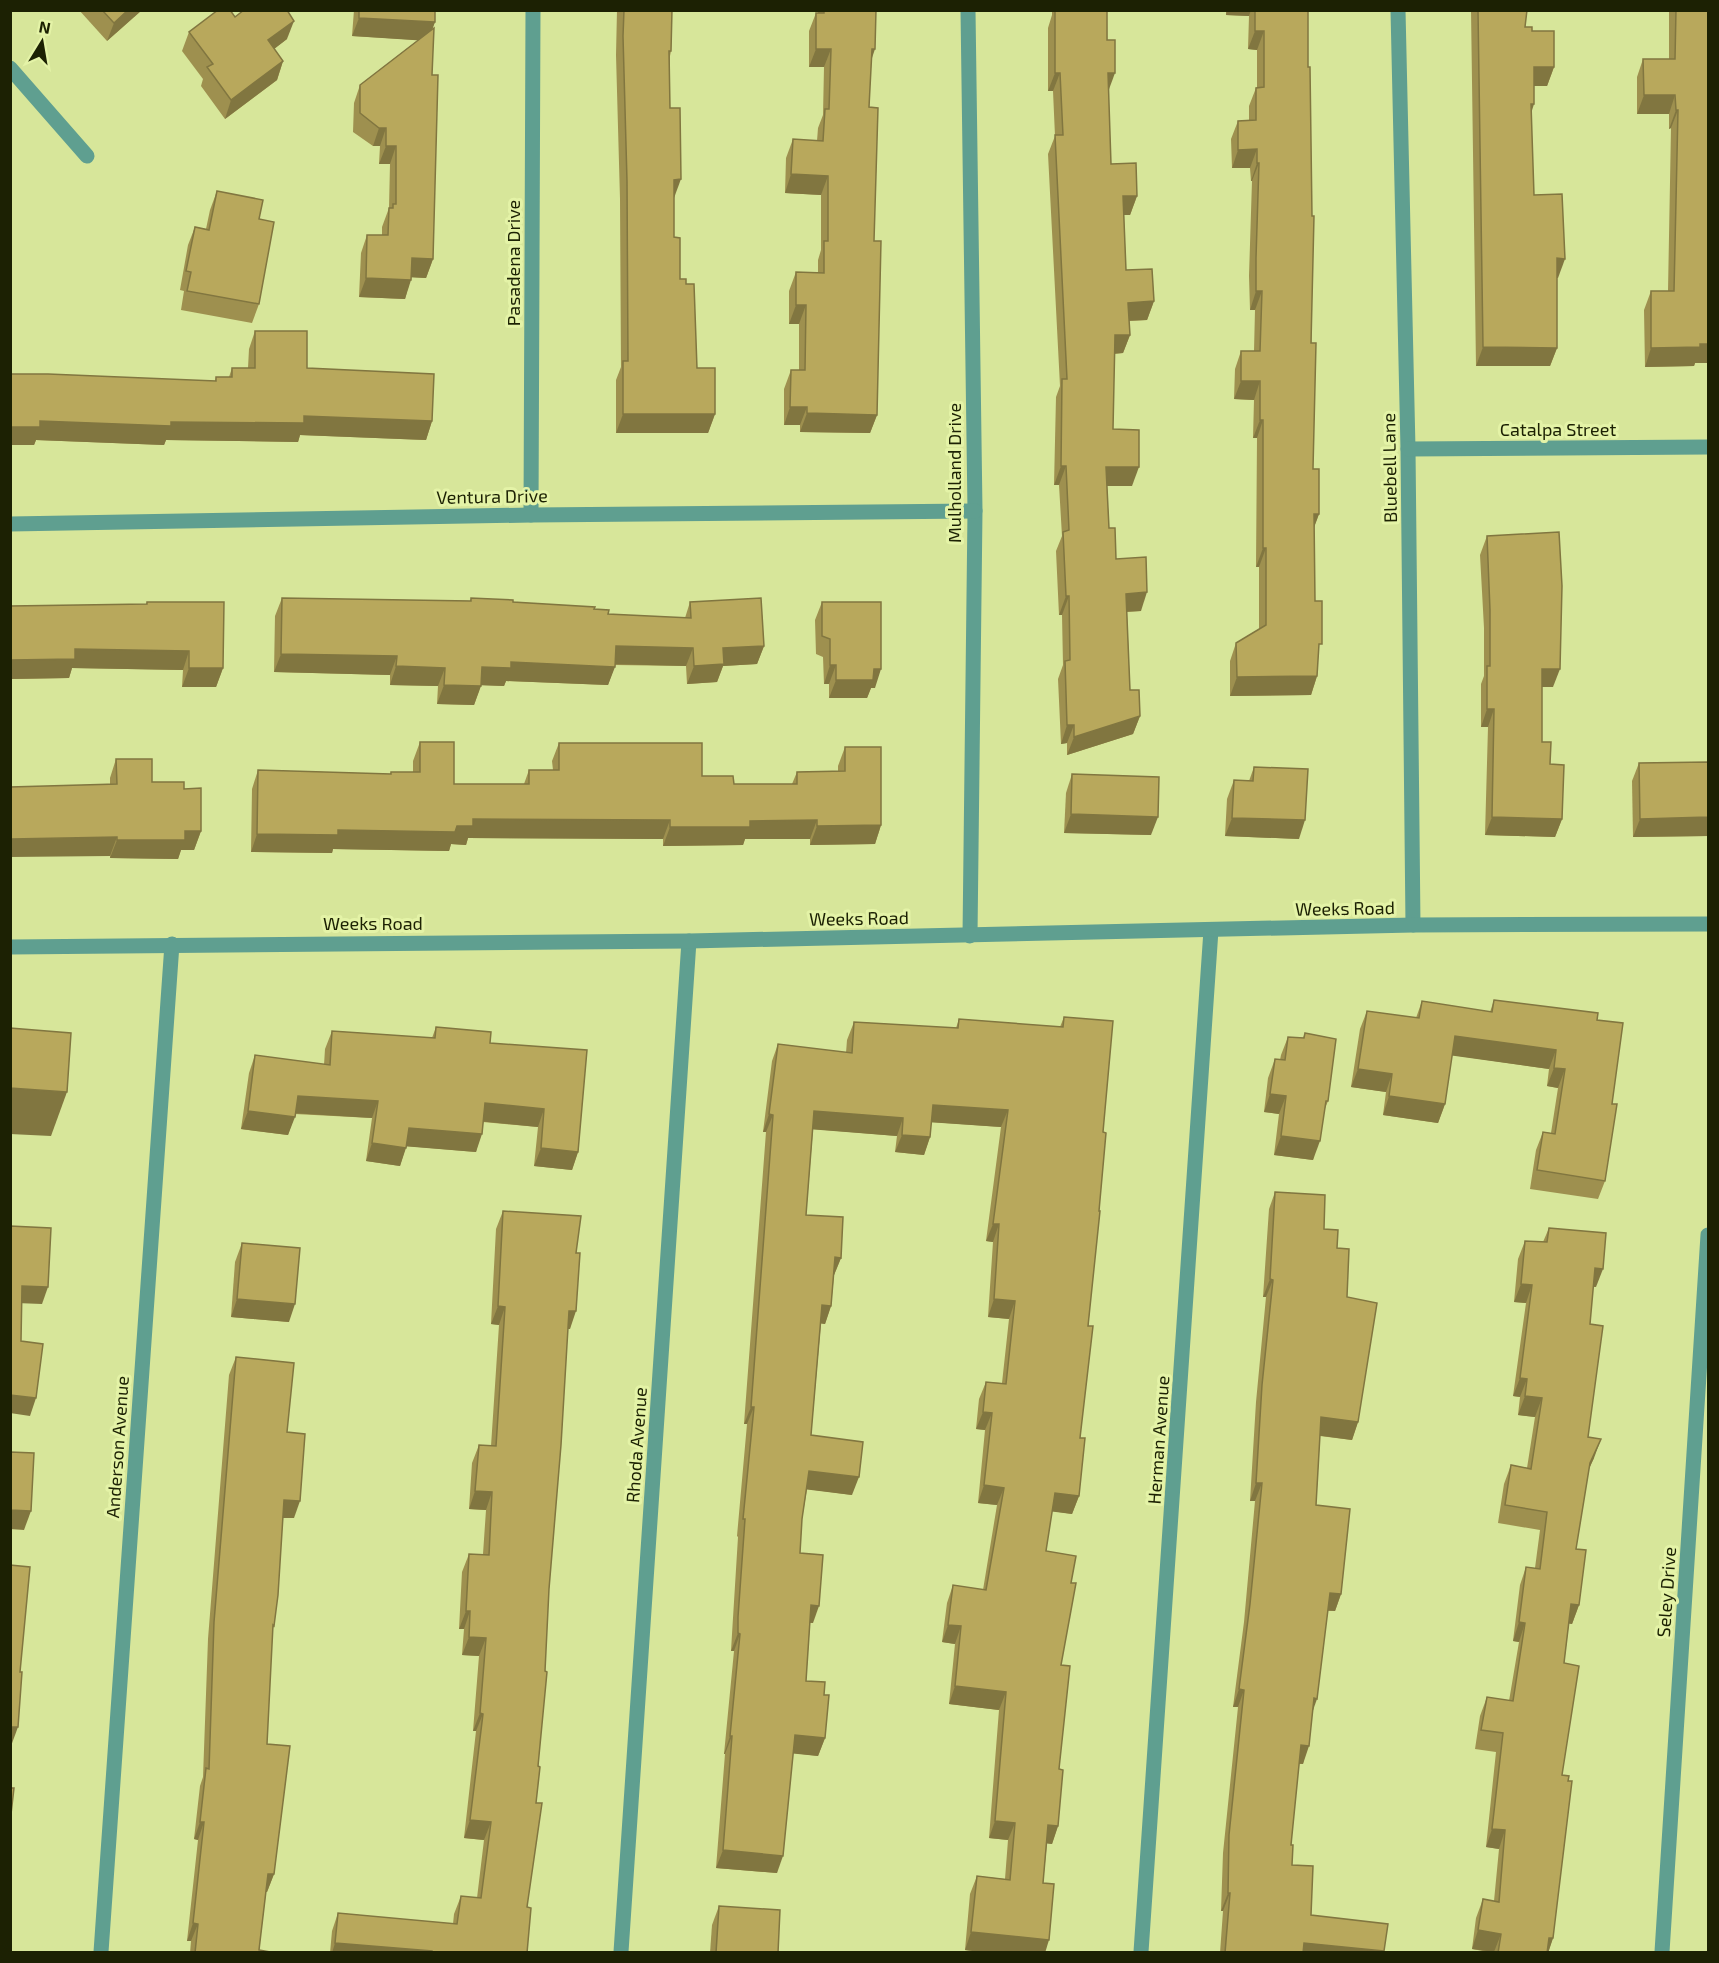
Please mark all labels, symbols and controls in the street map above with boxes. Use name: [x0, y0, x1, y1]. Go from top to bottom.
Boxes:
north arrow: [12, 12, 72, 72]
text: N: [37, 16, 52, 37]
street label: Pasadena Drive: [502, 200, 524, 326]
street label: Mulholland Drive: [943, 403, 965, 543]
street label: Bluebell Lane: [1377, 413, 1401, 523]
street label: Catalpa Street: [1500, 418, 1616, 440]
street label: Ventura Drive: [436, 484, 548, 508]
street label: Weeks Road: [1295, 896, 1395, 920]
street label: Weeks Road: [809, 906, 909, 930]
street label: Weeks Road: [323, 912, 423, 934]
street label: Anderson Avenue: [101, 1375, 133, 1519]
street label: Herman Avenue: [1143, 1375, 1173, 1505]
street label: Rhoda Avenue: [621, 1386, 651, 1504]
street label: Seley Drive: [1652, 1546, 1680, 1638]

